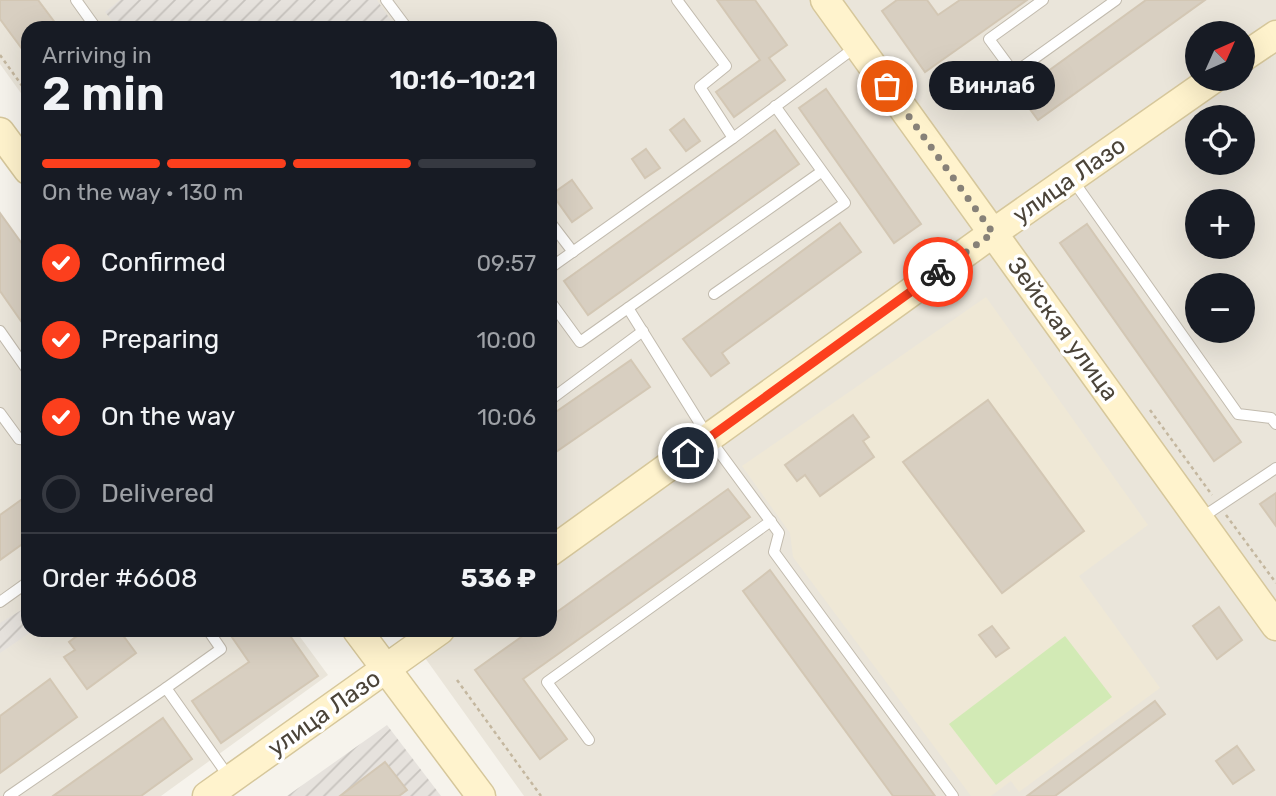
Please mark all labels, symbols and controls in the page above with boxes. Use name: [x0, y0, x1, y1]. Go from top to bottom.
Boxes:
north arrow: [1185, 21, 1255, 91]
map controls: [1185, 21, 1255, 343]
text: Arriving in: [42, 41, 152, 69]
pin: [857, 56, 917, 116]
callout: Винлаб: [929, 62, 1055, 110]
text: 10:16–10:21: [390, 65, 536, 96]
text: 2 min: [42, 67, 165, 122]
icon: bag: [868, 67, 906, 105]
text: Винлаб: [949, 71, 1035, 99]
button: locate: [1185, 105, 1255, 175]
street label: улица Лазо: [1007, 131, 1131, 229]
text: On the way · 130 m: [42, 178, 243, 206]
button: +: [1185, 189, 1255, 259]
courier: [903, 237, 973, 307]
icon: check: [42, 244, 80, 282]
text: Confirmed: [101, 247, 226, 278]
text: 09:57: [476, 249, 536, 277]
street label: Зейская улица: [1002, 252, 1124, 406]
icon: bike: [919, 253, 957, 291]
button: −: [1185, 273, 1255, 343]
icon: check: [42, 321, 80, 359]
text: Preparing: [101, 324, 219, 355]
text: 10:00: [476, 326, 536, 354]
icon: check: [42, 398, 80, 436]
text: On the way: [101, 401, 235, 432]
text: 10:06: [477, 403, 536, 431]
pin: [658, 423, 718, 483]
icon: home: [669, 434, 707, 472]
text: Delivered: [101, 478, 214, 509]
text: Order #6608: [42, 563, 197, 594]
text: 536 ₽: [461, 563, 536, 594]
street label: улица Лазо: [262, 664, 386, 762]

